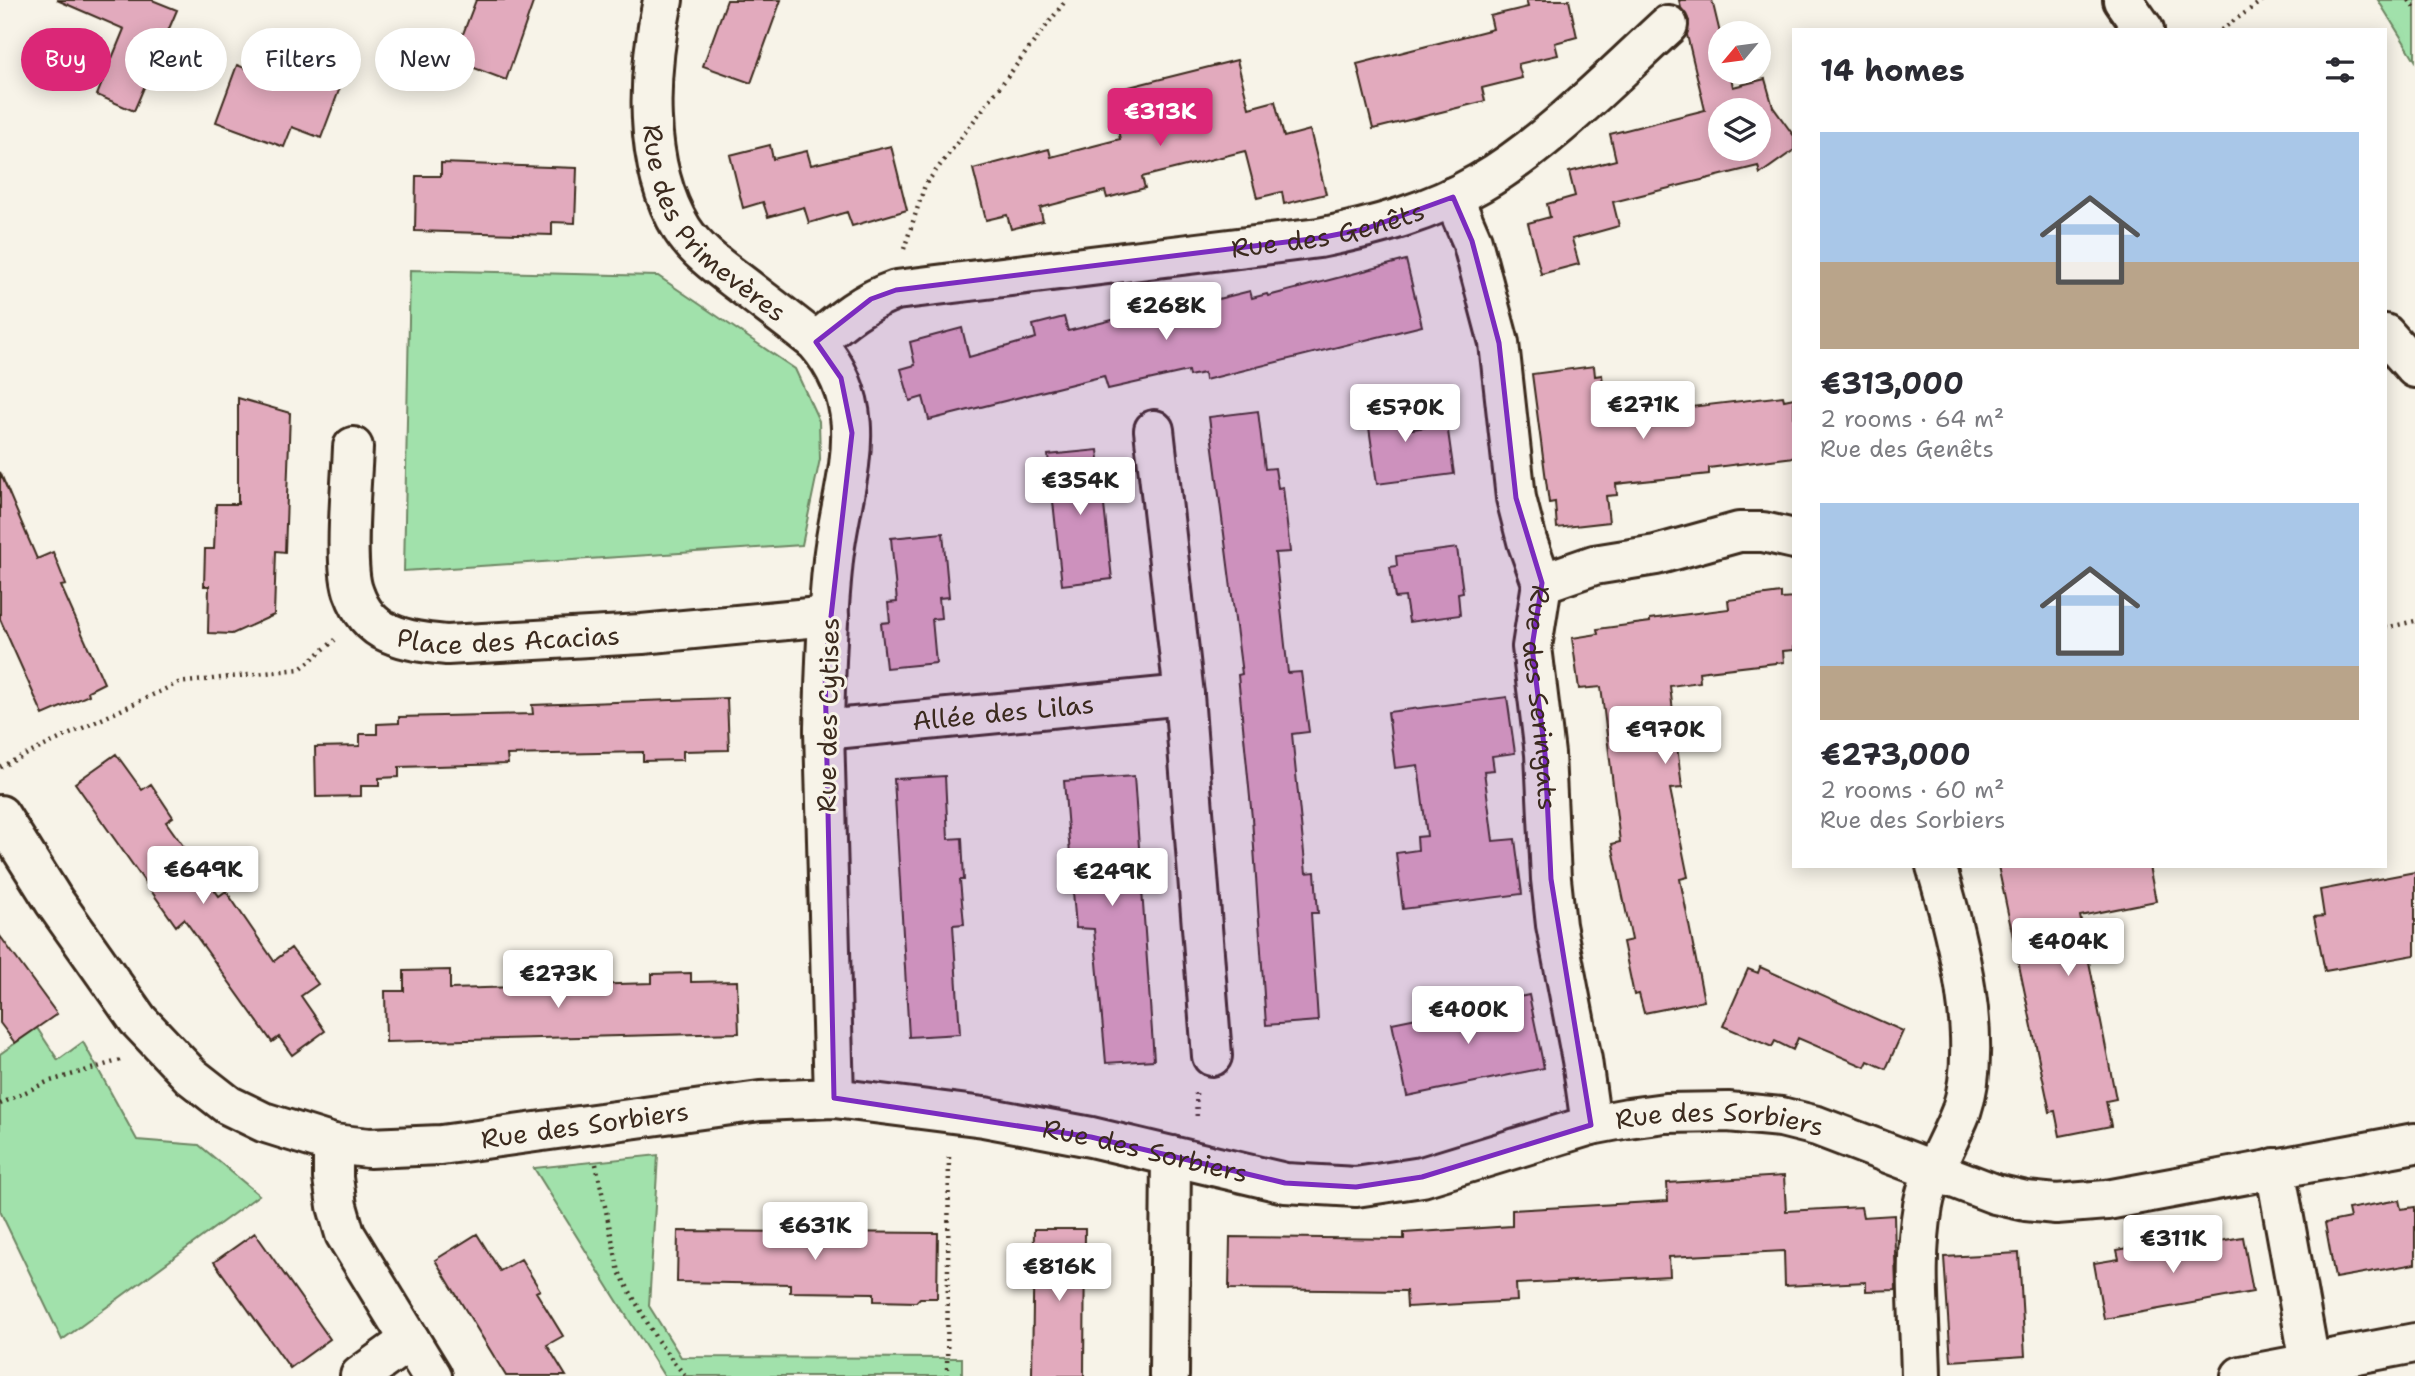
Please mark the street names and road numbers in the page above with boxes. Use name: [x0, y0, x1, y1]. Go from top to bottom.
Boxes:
street label: Rue des Primevères: [635, 123, 794, 329]
street label: Rue des Genêts: [1229, 193, 1429, 266]
street label: Rue des Seringats: [1514, 583, 1566, 811]
street label: Place des Acacias: [393, 617, 621, 662]
street label: Rue des Cytises: [808, 617, 847, 813]
street label: Allée des Lilas: [911, 686, 1096, 738]
street label: Rue des Sorbiers: [478, 1093, 691, 1156]
street label: Rue des Sorbiers: [1612, 1094, 1828, 1144]
street label: Rue des Sorbiers: [1040, 1110, 1252, 1191]

